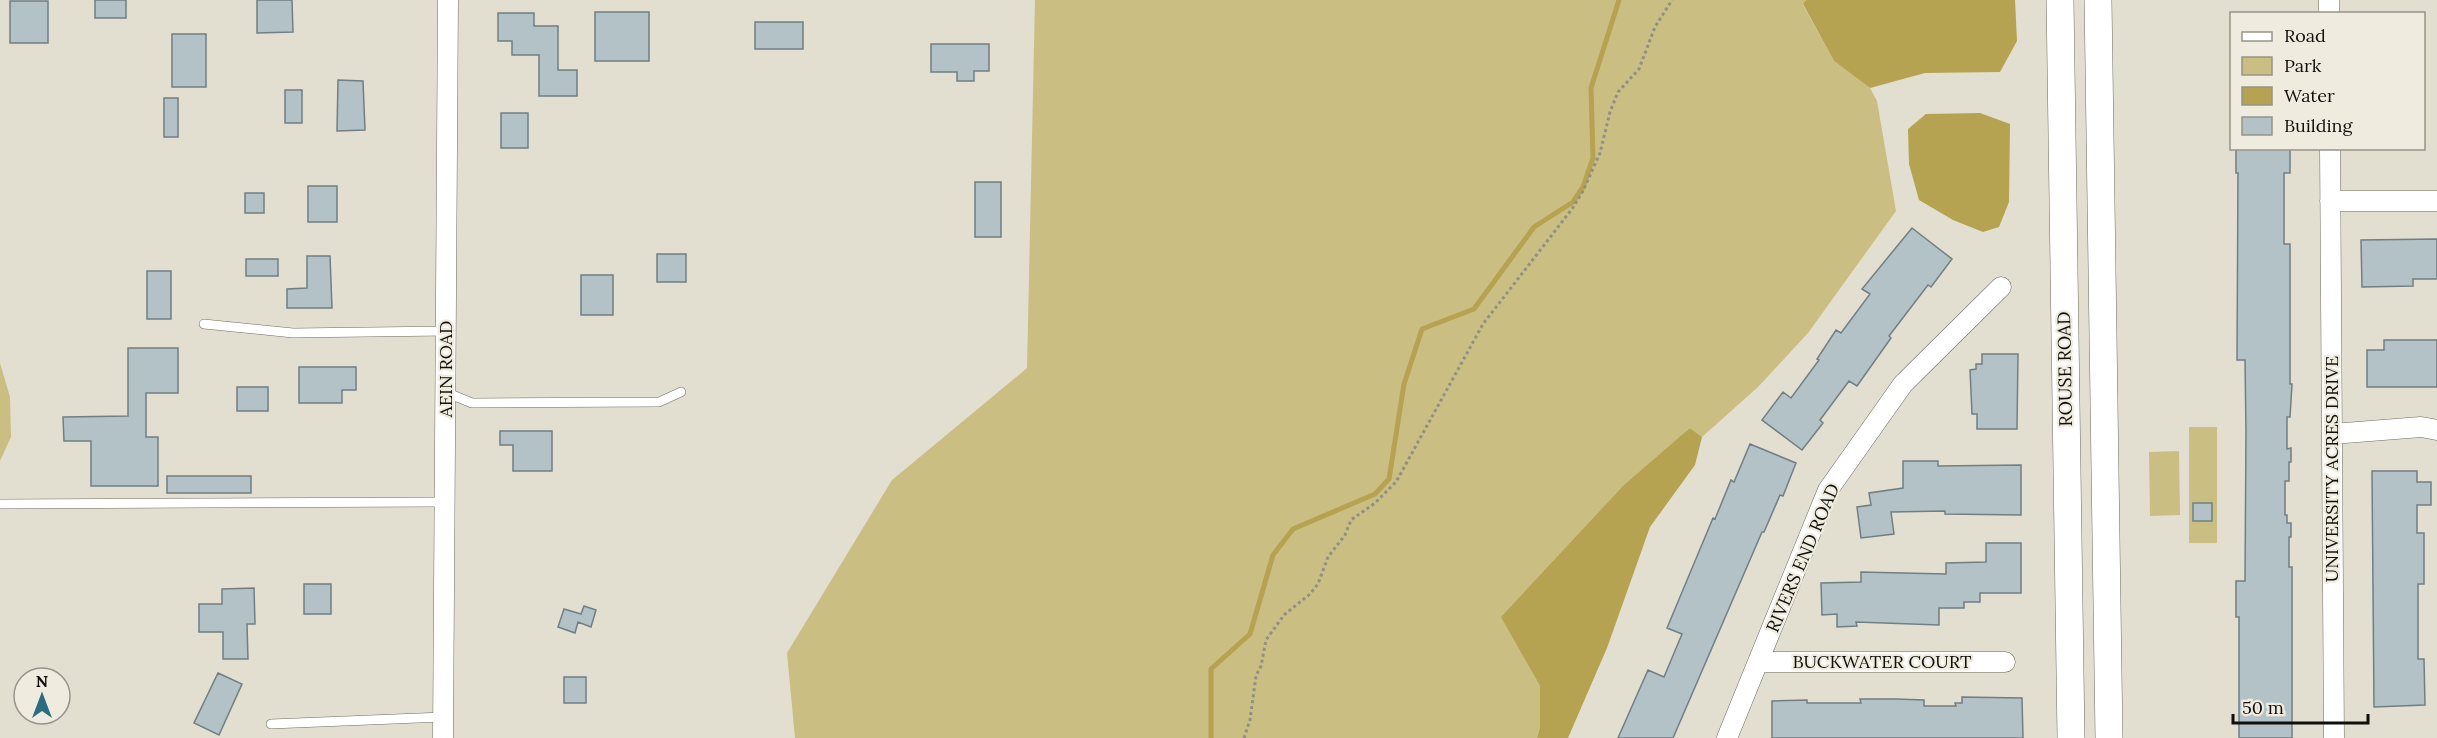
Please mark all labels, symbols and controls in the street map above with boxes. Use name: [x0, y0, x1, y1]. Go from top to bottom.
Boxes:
legend: [2230, 12, 2425, 150]
text: Road: [2284, 24, 2326, 47]
text: Park: [2284, 54, 2322, 77]
text: Water: [2284, 84, 2335, 107]
text: Building: [2284, 114, 2354, 137]
street label: ROUSE ROAD: [2052, 311, 2077, 427]
street label: AEIN ROAD: [434, 321, 457, 418]
street label: UNIVERSITY ACRES DRIVE: [2320, 356, 2343, 582]
street label: RIVERS END ROAD: [1761, 480, 1844, 636]
street label: BUCKWATER COURT: [1792, 650, 1972, 673]
north arrow: [12, 666, 72, 726]
text: N: [36, 671, 48, 691]
scale bar: [2233, 687, 2368, 725]
text: 50 m: [2242, 696, 2284, 719]

